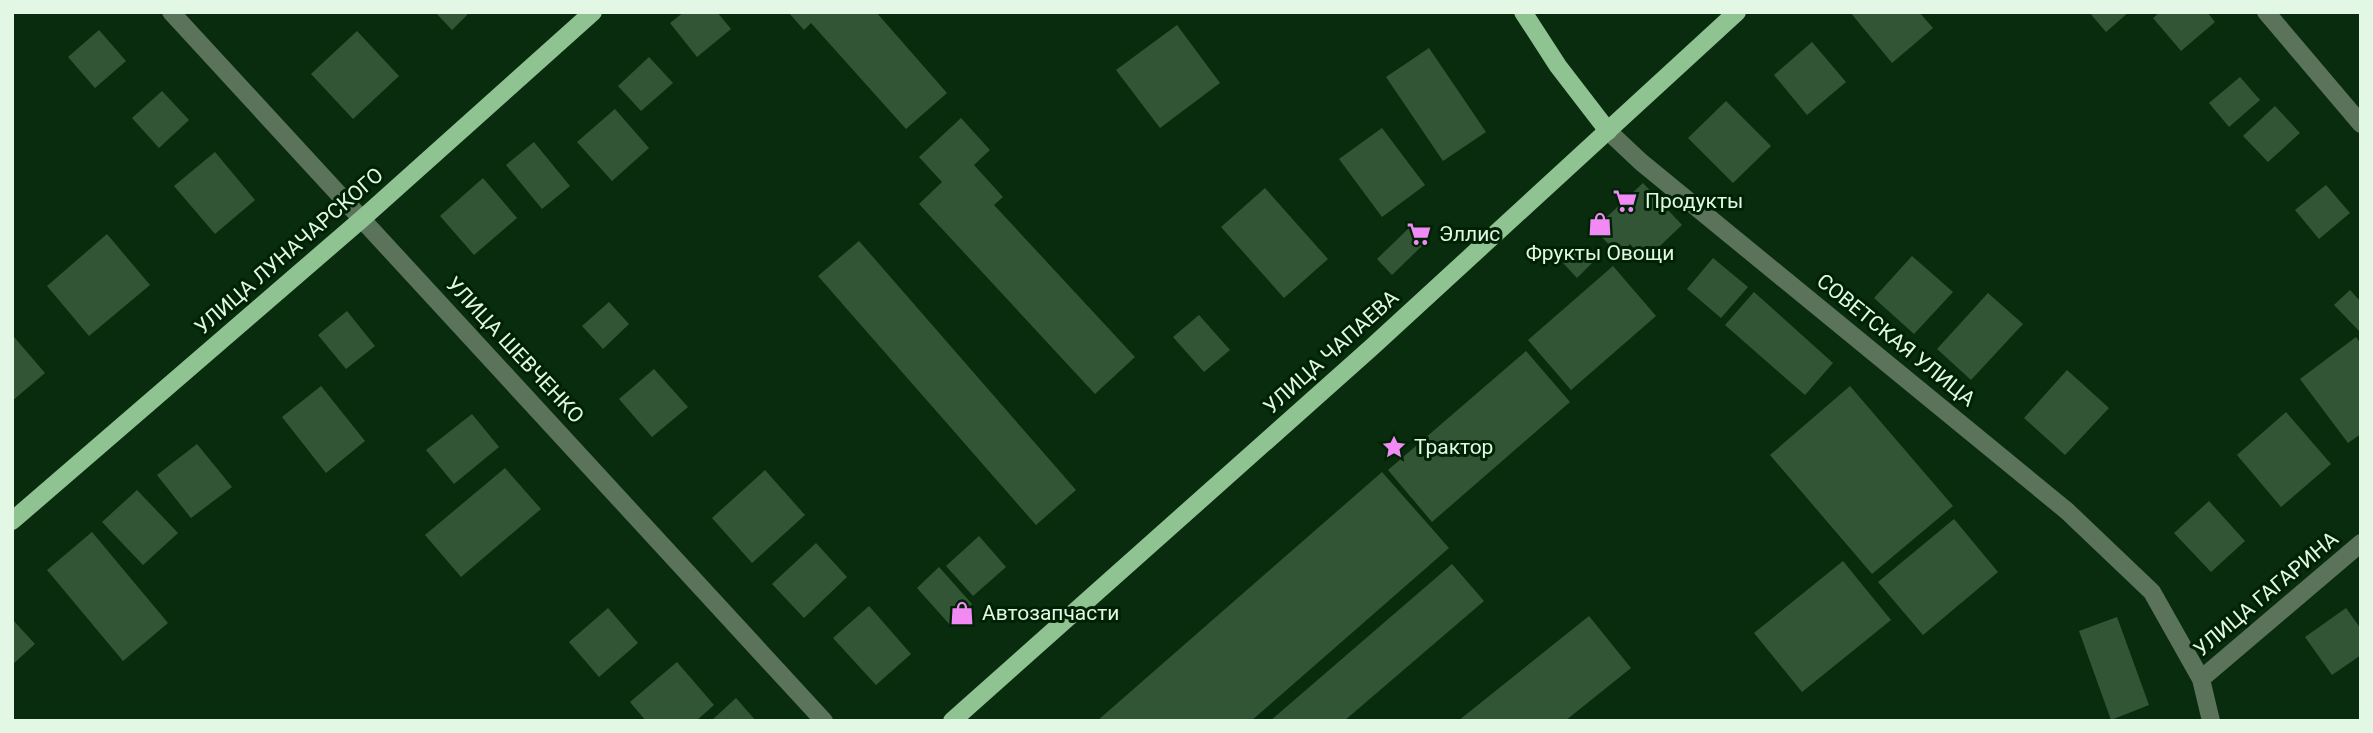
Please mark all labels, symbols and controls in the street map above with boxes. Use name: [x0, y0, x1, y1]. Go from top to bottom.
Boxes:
street label: УЛИЦА ЛУНАЧАРСКОГО: [190, 163, 388, 339]
supermarket icon: Продукты: [1611, 187, 1639, 215]
place label: Продукты: [1645, 189, 1743, 213]
shop icon: Фрукты Овощи: [1586, 210, 1614, 238]
supermarket icon: Эллис: [1405, 220, 1433, 248]
place label: Эллис: [1439, 222, 1500, 246]
place label: Фрукты Овощи: [1526, 241, 1674, 265]
street label: СОВЕТСКАЯ УЛИЦА: [1812, 269, 1980, 411]
street label: УЛИЦА ШЕВЧЕНКО: [441, 272, 589, 428]
street label: УЛИЦА ЧАПАЕВА: [1259, 285, 1403, 419]
place icon: Трактор: [1380, 433, 1408, 461]
place label: Трактор: [1414, 435, 1493, 459]
street label: УЛИЦА ГАГАРИНА: [2189, 526, 2343, 661]
shop icon: Автозапчасти: [948, 599, 976, 627]
place label: Автозапчасти: [982, 601, 1120, 625]

